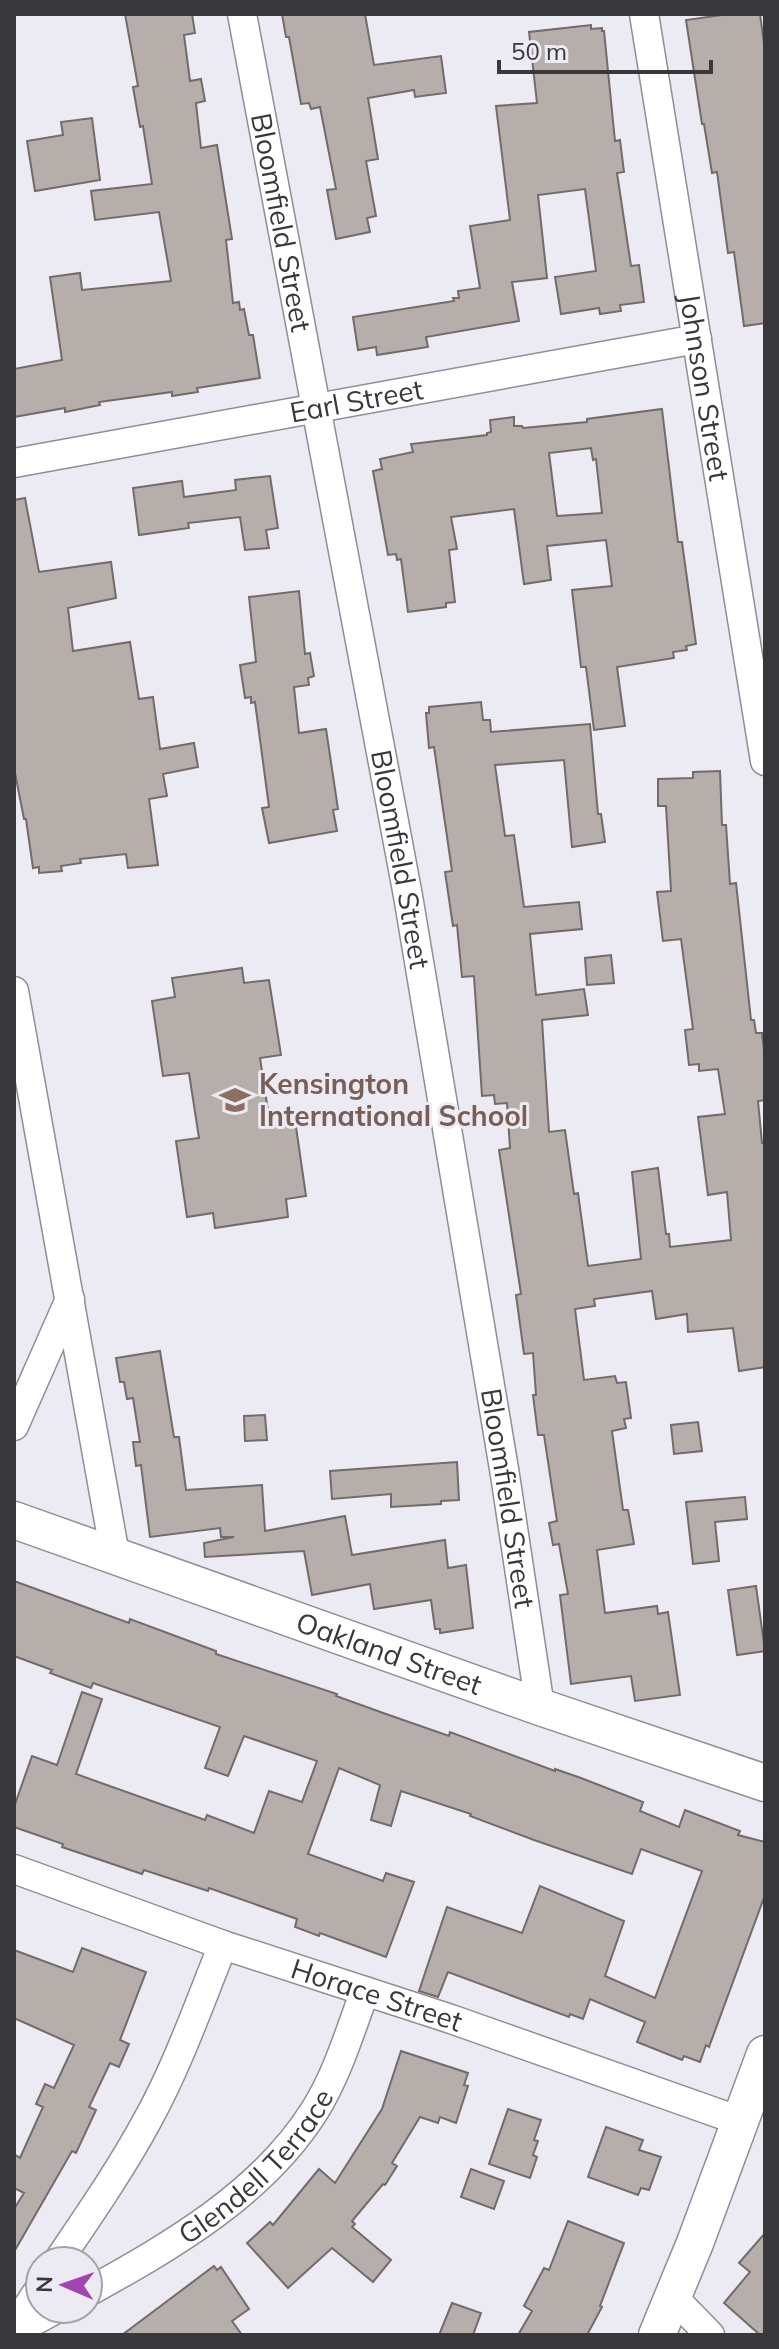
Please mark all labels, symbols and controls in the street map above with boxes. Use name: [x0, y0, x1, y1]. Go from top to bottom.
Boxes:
scale bar: [499, 24, 711, 74]
text: 50 m: [511, 36, 567, 66]
street label: Bloomfield Street: [244, 110, 319, 335]
street label: Johnson Street: [673, 291, 737, 483]
street label: Earl Street: [287, 371, 426, 430]
street label: Bloomfield Street: [364, 747, 438, 971]
place label: Kensington International School: [259, 1066, 528, 1133]
school or university icon: Kensington International School: [218, 1083, 252, 1117]
street label: Bloomfield Street: [474, 1386, 543, 1611]
street label: Oakland Street: [292, 1604, 487, 1702]
street label: Horace Street: [287, 1950, 467, 2039]
street label: Glendell Terrace: [171, 2083, 341, 2251]
north arrow: [24, 2245, 104, 2325]
text: N: [30, 2276, 58, 2293]

